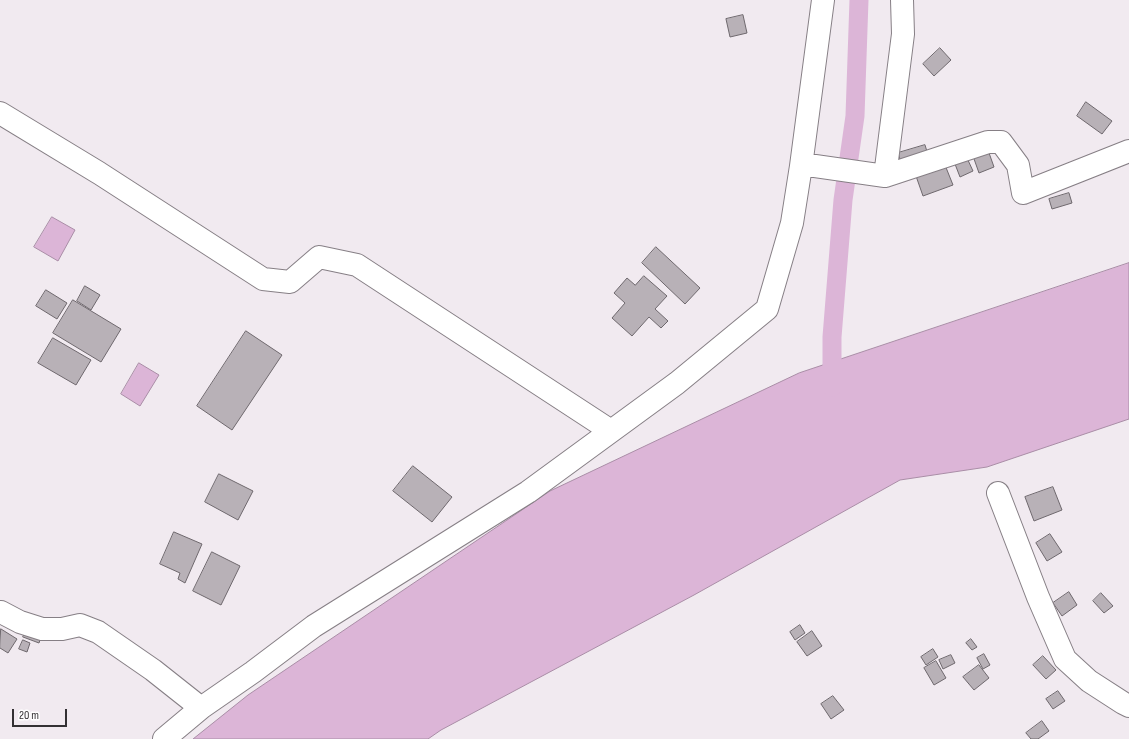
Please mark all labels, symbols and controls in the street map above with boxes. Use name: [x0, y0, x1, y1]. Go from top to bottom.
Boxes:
scale bar: [14, 701, 69, 727]
text: 20 m: [19, 708, 39, 723]

